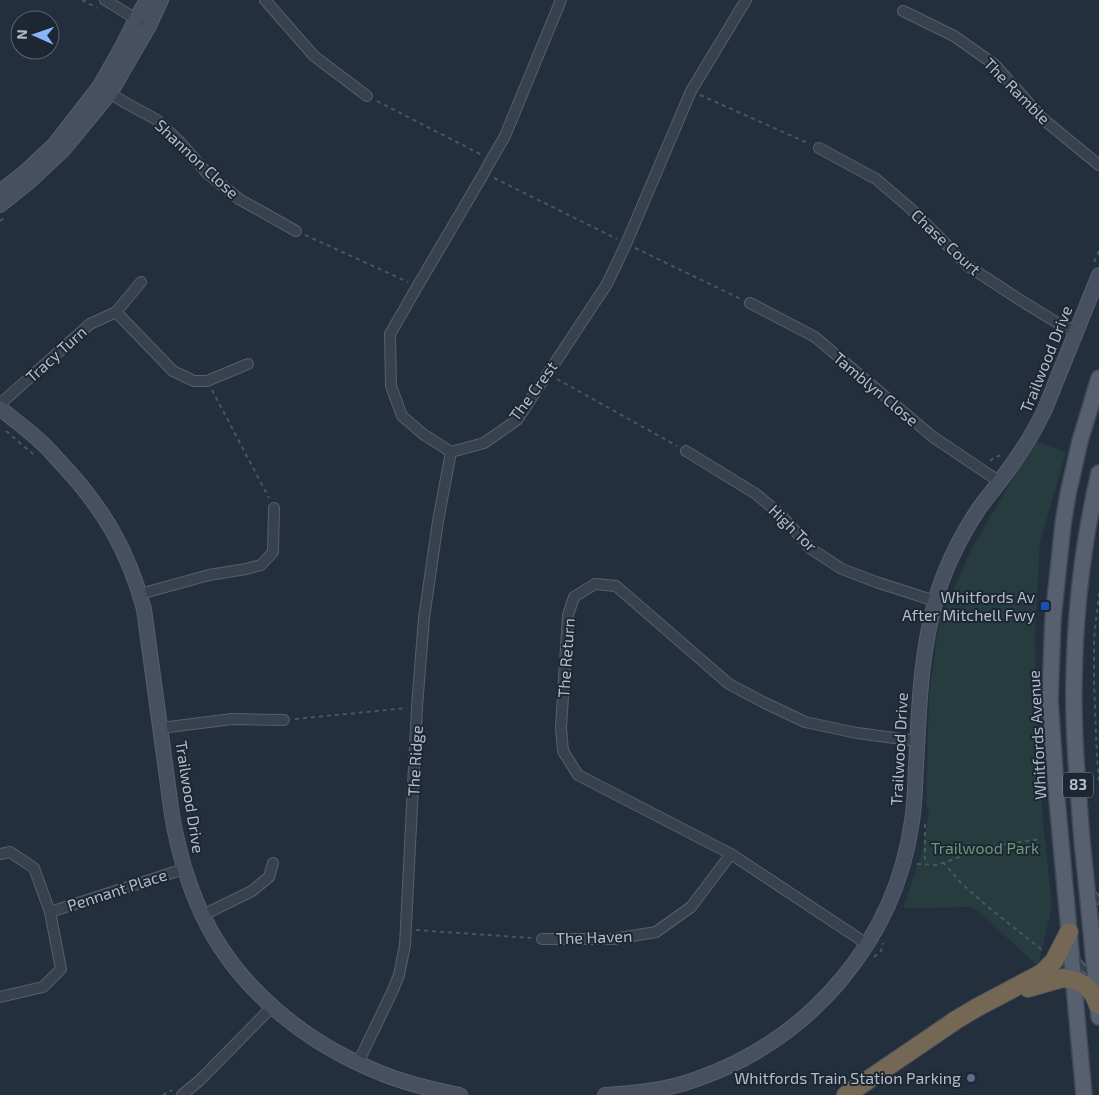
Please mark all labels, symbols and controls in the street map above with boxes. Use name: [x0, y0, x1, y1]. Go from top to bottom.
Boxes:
north arrow: [10, 10, 60, 60]
text: N: [13, 29, 30, 40]
street label: The Ramble: [980, 54, 1054, 128]
street label: Shannon Close: [152, 115, 243, 202]
street label: Chase Court: [908, 205, 985, 278]
street label: Trailwood Drive: [1015, 303, 1076, 415]
street label: Tracy Turn: [21, 322, 90, 386]
street label: Tamblyn Close: [830, 348, 923, 430]
street label: The Crest: [505, 357, 561, 424]
street label: High Tor: [765, 500, 822, 555]
place label: Whitfords Av After Mitchell Fwy: [902, 587, 1036, 624]
marker: Whitfords Av After Mitchell Fwy: [1039, 600, 1051, 612]
street label: The Return: [553, 617, 578, 699]
street label: Whitfords Avenue: [1024, 670, 1049, 800]
street label: Trailwood Drive: [886, 692, 911, 806]
street label: The Ridge: [403, 725, 426, 797]
street label: Trailwood Drive: [172, 739, 209, 854]
road number: 83: [1063, 772, 1093, 798]
park label: Trailwood Park: [931, 838, 1039, 857]
street label: Pennant Place: [65, 864, 169, 915]
street label: The Haven: [555, 926, 633, 947]
place label: Whitfords Train Station Parking: [734, 1068, 961, 1087]
marker: Whitfords Train Station Parking: [965, 1072, 977, 1084]

